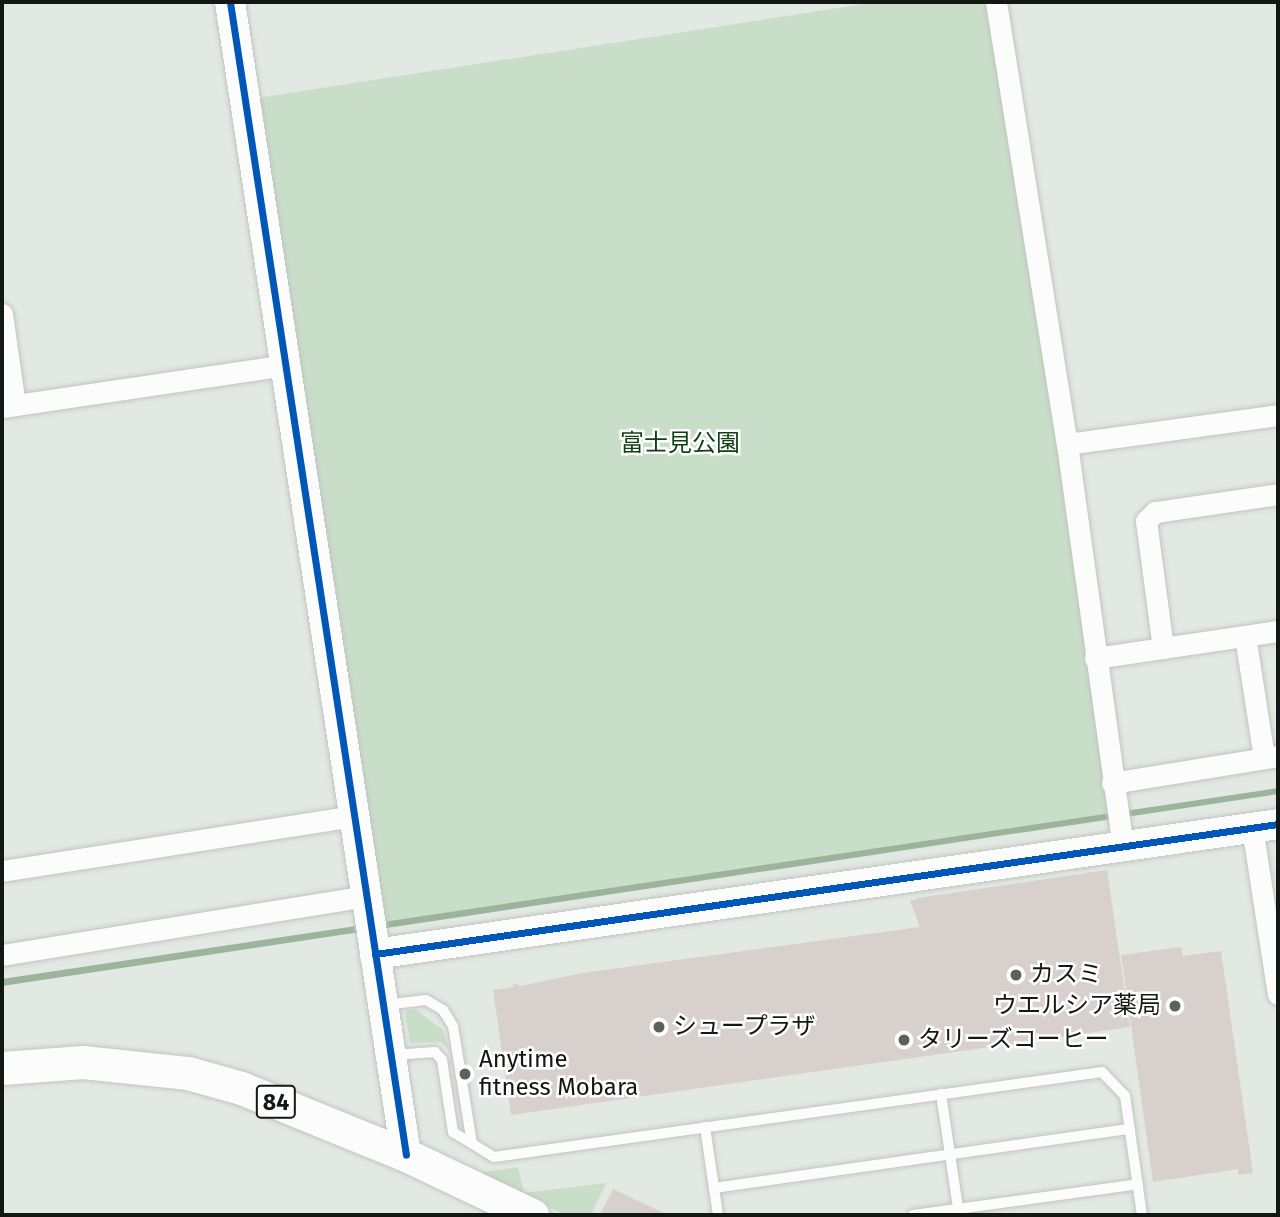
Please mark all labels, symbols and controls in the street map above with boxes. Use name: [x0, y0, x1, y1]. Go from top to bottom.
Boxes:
park label: 富士見公園: [620, 430, 740, 458]
place label: カスミ: [1030, 961, 1102, 989]
marker: カスミ: [1008, 967, 1024, 983]
place label: ウエルシア薬局: [993, 992, 1161, 1020]
marker: ウエルシア薬局: [1167, 998, 1183, 1014]
place label: シュープラザ: [673, 1013, 817, 1041]
marker: シュープラザ: [651, 1019, 667, 1035]
place label: タリーズコーヒー: [918, 1026, 1110, 1054]
marker: タリーズコーヒー: [896, 1032, 912, 1048]
place label: Anytime fitness Mobara: [479, 1046, 638, 1102]
marker: Anytime fitness Mobara: [457, 1066, 473, 1082]
road number: 84: [255, 1082, 297, 1121]

